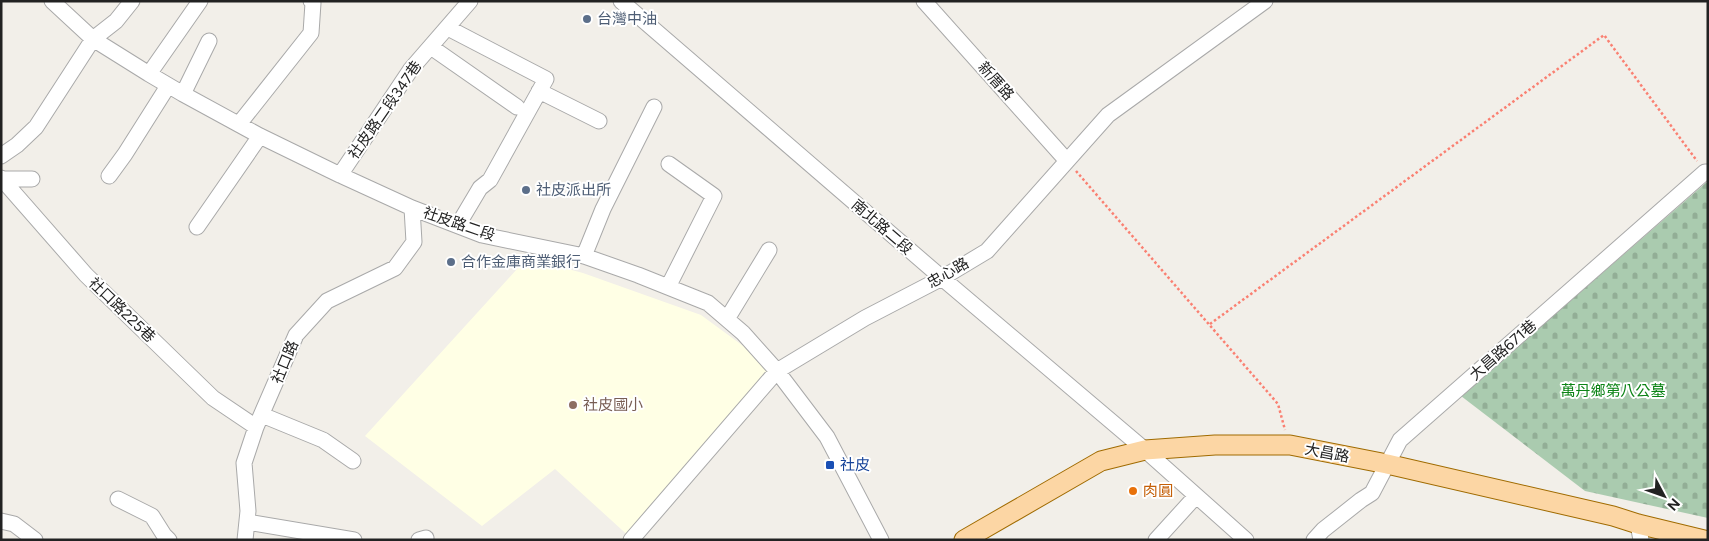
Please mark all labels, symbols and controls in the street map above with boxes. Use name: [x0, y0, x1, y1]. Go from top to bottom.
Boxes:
place label: 台灣中油: [597, 10, 657, 28]
marker: 台灣中油: [581, 13, 593, 25]
street label: 社皮路二段347巷: [344, 58, 426, 162]
street label: 新厝路: [974, 58, 1018, 104]
place label: 社皮派出所: [536, 181, 611, 199]
marker: 社皮派出所: [520, 184, 532, 196]
street label: 南北路二段: [848, 196, 916, 258]
street label: 社皮路二段: [421, 203, 497, 245]
place label: 合作金庫商業銀行: [461, 253, 581, 271]
street label: 忠心路: [924, 254, 972, 292]
marker: 合作金庫商業銀行: [445, 256, 457, 268]
street label: 社口路225巷: [85, 274, 159, 346]
street label: 大昌路671巷: [1466, 316, 1540, 384]
street label: 社口路: [268, 338, 302, 386]
park label: 萬丹鄉第八公墓: [1560, 382, 1666, 400]
place label: 社皮國小: [583, 396, 643, 414]
marker: 社皮國小: [567, 399, 579, 411]
street label: 大昌路: [1303, 440, 1351, 466]
place label: 社皮: [840, 456, 870, 474]
marker: 社皮: [824, 459, 836, 471]
north arrow: [1639, 471, 1689, 521]
place label: 肉圓: [1143, 482, 1173, 500]
marker: 肉圓: [1127, 485, 1139, 497]
text: N: [1663, 495, 1683, 514]

